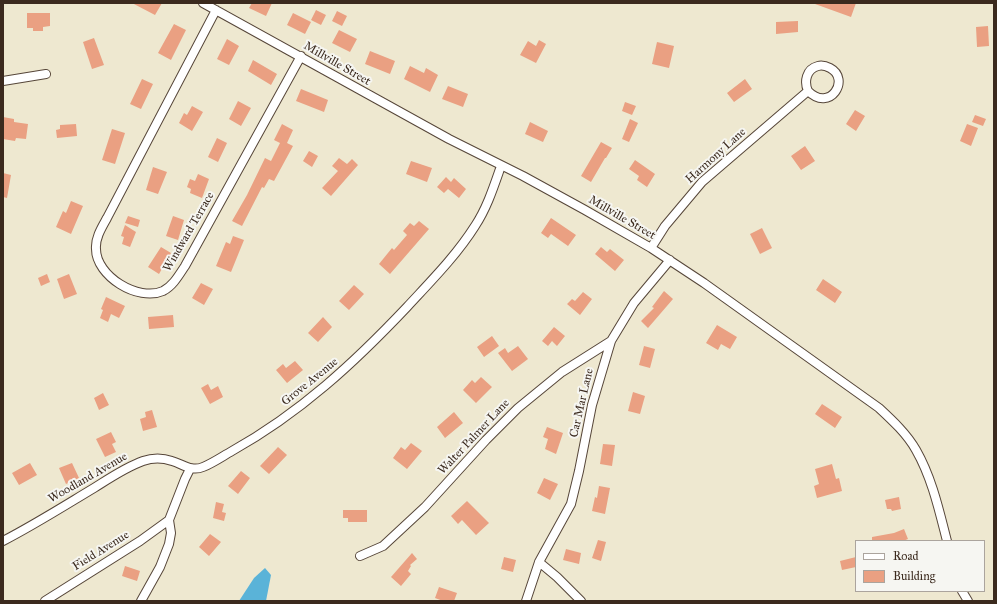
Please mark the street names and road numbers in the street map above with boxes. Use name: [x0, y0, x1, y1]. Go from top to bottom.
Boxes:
street label: Millville Street: [301, 39, 373, 89]
street label: Harmony Lane: [683, 125, 749, 187]
street label: Windward Terrace: [160, 190, 218, 274]
street label: Millville Street: [586, 193, 658, 243]
street label: Grove Avenue: [279, 355, 341, 409]
street label: Car Mar Lane: [567, 367, 597, 439]
street label: Walter Palmer Lane: [435, 396, 513, 478]
street label: Woodland Avenue: [46, 450, 130, 506]
street label: Field Avenue: [70, 528, 132, 574]

